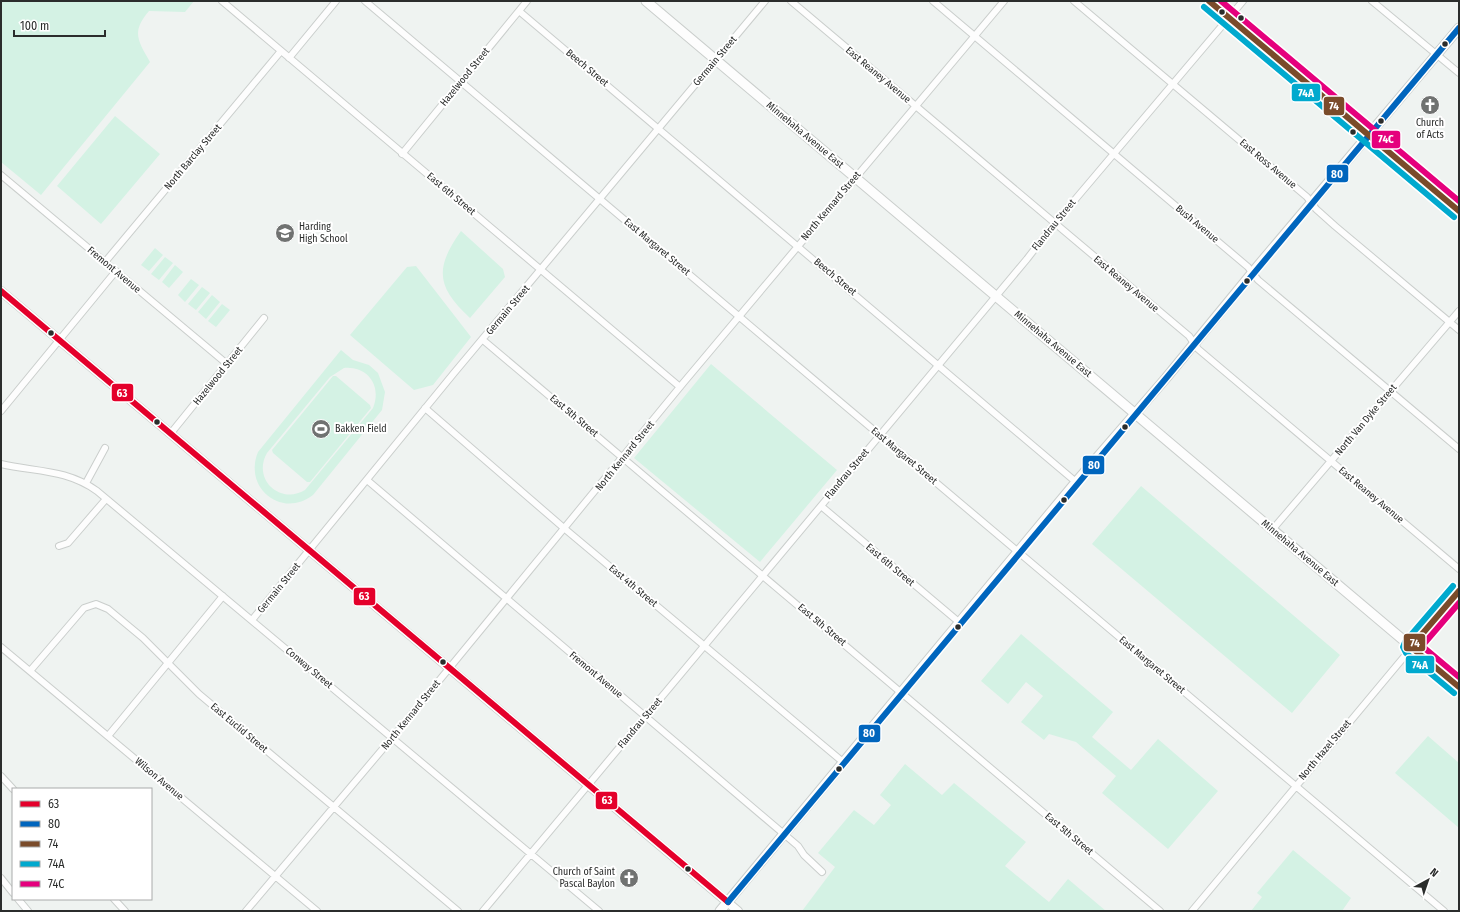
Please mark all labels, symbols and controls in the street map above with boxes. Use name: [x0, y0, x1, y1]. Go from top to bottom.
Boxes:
unlabelled marker: [1217, 7, 1227, 17]
scale bar: [14, 12, 105, 38]
unlabelled marker: [1236, 13, 1246, 23]
text: 100 m: [20, 19, 49, 33]
street label: Germain Street: [691, 33, 740, 88]
unlabelled marker: [1440, 39, 1450, 49]
street label: East Reaney Avenue: [843, 44, 913, 106]
street label: Hazelwood Street: [438, 45, 493, 109]
street label: Beech Street: [563, 47, 611, 90]
line badge: 74A: [1291, 83, 1321, 102]
text: 74A: [1298, 87, 1315, 100]
church icon: Church of Acts: [1419, 94, 1441, 116]
line badge: 74: [1323, 96, 1345, 116]
street label: Minnehaha Avenue East: [764, 99, 847, 171]
text: 74: [1329, 100, 1339, 113]
unlabelled marker: [1376, 116, 1386, 126]
place label: Church of Acts: [1416, 117, 1444, 141]
street label: North Barclay Street: [162, 121, 225, 192]
unlabelled marker: [1348, 127, 1358, 137]
line badge: 74C: [1371, 130, 1401, 149]
text: 74C: [1378, 133, 1394, 146]
street label: East Ross Avenue: [1237, 137, 1299, 191]
line badge: 80: [1326, 164, 1349, 183]
street label: North Kennard Street: [799, 168, 864, 243]
text: 80: [1331, 168, 1343, 181]
street label: East 6th Street: [424, 170, 478, 218]
street label: Flandrau Street: [1030, 196, 1079, 253]
street label: Bush Avenue: [1173, 202, 1221, 246]
street label: East Margaret Street: [622, 216, 693, 279]
place label: Harding High School: [299, 221, 348, 245]
school or university icon: Harding High School: [274, 222, 296, 244]
street label: Fremont Avenue: [85, 244, 143, 296]
street label: East Reaney Avenue: [1091, 253, 1161, 315]
street label: Beech Street: [811, 256, 859, 299]
unlabelled marker: [1242, 276, 1252, 286]
street label: Germain Street: [484, 282, 533, 337]
street label: Minnehaha Avenue East: [1012, 308, 1095, 380]
unlabelled marker: [46, 328, 56, 338]
street label: Hazelwood Street: [191, 344, 246, 408]
street label: North Van Dyke Street: [1333, 381, 1400, 458]
line badge: 63: [111, 383, 134, 402]
text: 63: [117, 387, 127, 400]
street label: East 5th Street: [547, 392, 601, 440]
unlabelled marker: [152, 417, 162, 427]
sports icon: Bakken Field: [310, 418, 332, 440]
street label: North Kennard Street: [593, 418, 657, 493]
unlabelled marker: [1120, 422, 1130, 432]
place label: Bakken Field: [335, 423, 387, 435]
street label: East Margaret Street: [869, 425, 940, 488]
street label: Flandrau Street: [822, 446, 872, 502]
line badge: 80: [1082, 455, 1105, 475]
text: 80: [1088, 459, 1100, 472]
street label: East Reaney Avenue: [1336, 464, 1406, 526]
unlabelled marker: [1059, 495, 1069, 505]
street label: Minnehaha Avenue East: [1259, 517, 1342, 589]
street label: East 6th Street: [863, 541, 917, 589]
street label: Germain Street: [255, 560, 303, 616]
street label: East 4th Street: [606, 562, 660, 610]
line badge: 63: [353, 587, 376, 606]
text: 63: [359, 590, 369, 603]
street label: East 5th Street: [795, 601, 849, 649]
unlabelled marker: [953, 622, 963, 632]
line badge: 74: [1403, 633, 1426, 652]
street label: East Margaret Street: [1117, 634, 1188, 697]
text: 74: [1410, 637, 1420, 650]
street label: Conway Street: [283, 645, 336, 692]
street label: Fremont Avenue: [567, 649, 625, 701]
line badge: 74A: [1405, 655, 1435, 674]
unlabelled marker: [438, 657, 448, 667]
text: 74A: [1412, 659, 1429, 672]
street label: North Kennard Street: [379, 677, 443, 752]
street label: Flandrau Street: [615, 695, 665, 751]
street label: East Euclid Street: [208, 701, 271, 756]
street label: North Hazel Street: [1296, 717, 1354, 783]
line badge: 80: [858, 724, 881, 743]
text: 80: [863, 727, 875, 740]
street label: Wilson Avenue: [132, 755, 186, 803]
unlabelled marker: [834, 764, 844, 774]
legend: [12, 788, 152, 900]
line badge: 63: [595, 791, 618, 810]
text: 63: [602, 794, 612, 807]
text: 63: [48, 797, 59, 811]
street label: East 5th Street: [1042, 810, 1096, 858]
text: 80: [48, 817, 60, 831]
text: 74: [48, 837, 58, 851]
text: 74A: [48, 857, 65, 871]
north arrow: [1408, 860, 1448, 900]
unlabelled marker: [683, 864, 693, 874]
place label: Church of Saint Pascal Baylon: [553, 866, 616, 890]
text: N: [1427, 866, 1441, 880]
church icon: Church of Saint Pascal Baylon: [618, 867, 640, 889]
text: 74C: [48, 877, 64, 891]

